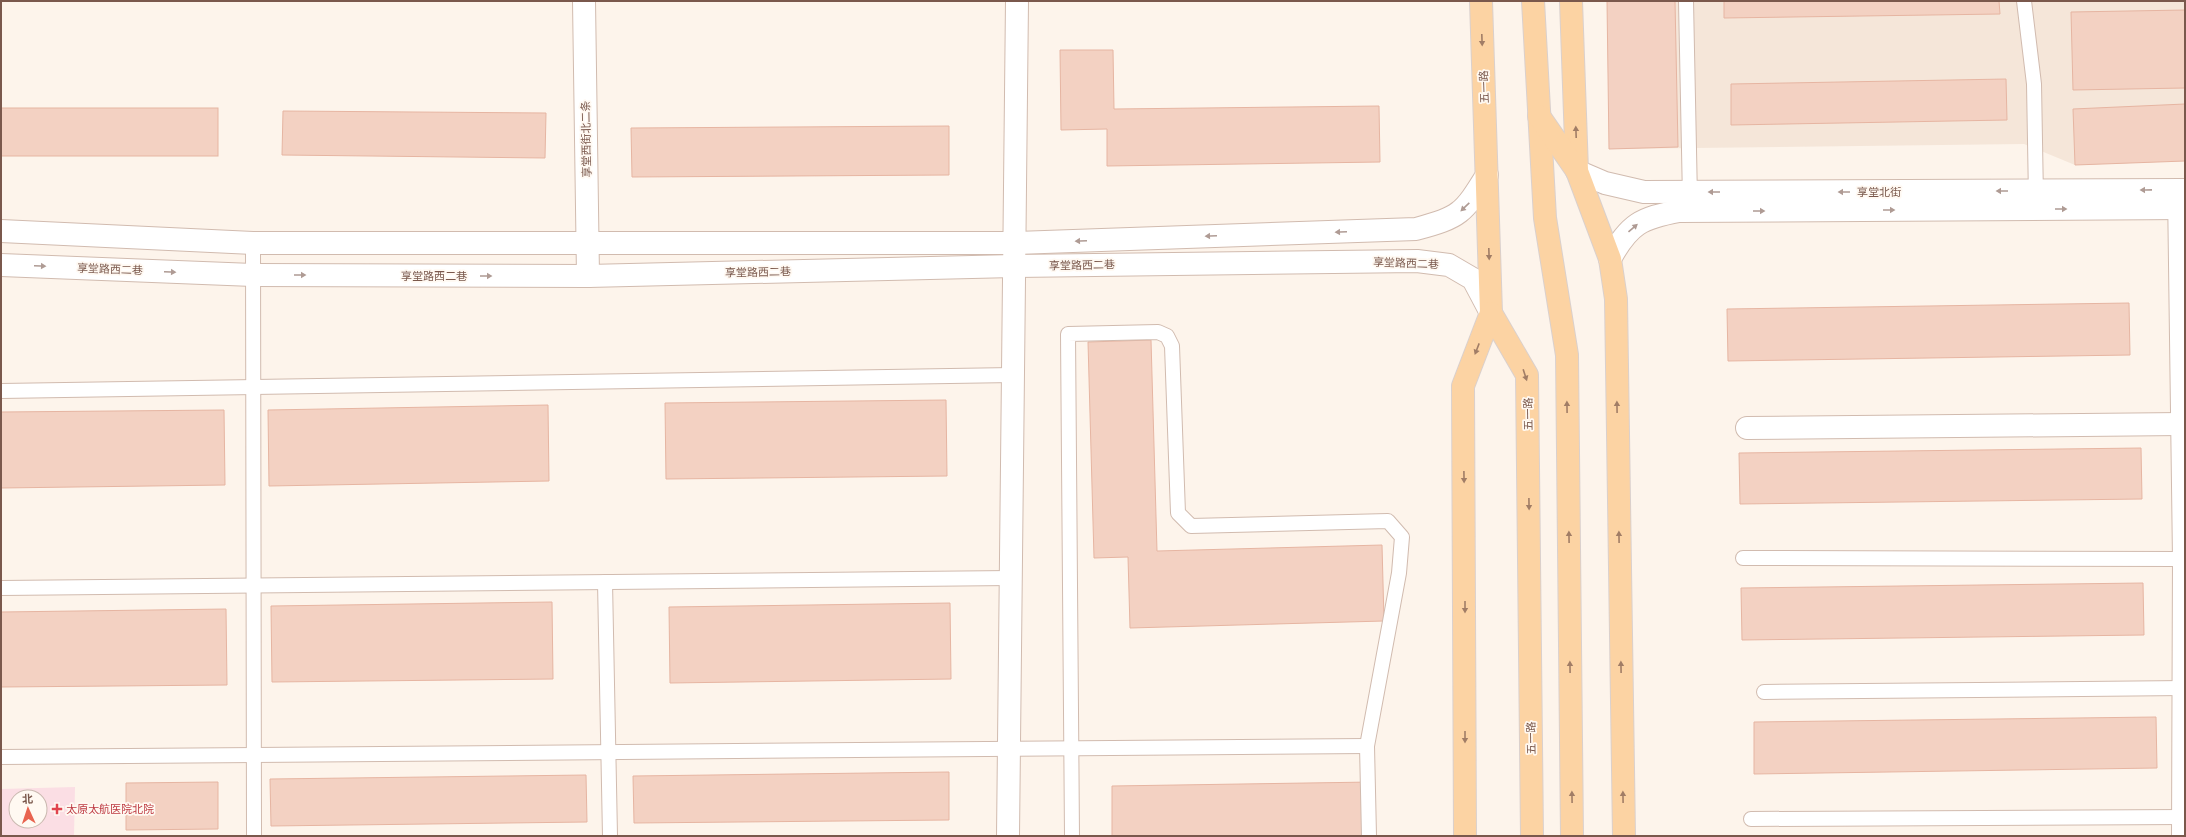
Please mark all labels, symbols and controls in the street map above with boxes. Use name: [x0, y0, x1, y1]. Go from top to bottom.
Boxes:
one-way arrow: [1479, 34, 1486, 46]
street label: 五一路: [1475, 70, 1493, 104]
street label: 享堂西街北二条: [577, 100, 595, 178]
one-way arrow: [1573, 125, 1579, 138]
street label: 享堂北街: [1857, 184, 1901, 200]
one-way arrow: [2139, 187, 2152, 193]
one-way arrow: [1996, 188, 2008, 195]
one-way arrow: [1707, 189, 1720, 195]
one-way arrow: [1837, 189, 1850, 195]
one-way arrow: [1460, 203, 1470, 212]
one-way arrow: [2055, 206, 2068, 212]
one-way arrow: [1883, 207, 1896, 213]
one-way arrow: [1753, 208, 1766, 214]
one-way arrow: [1628, 223, 1638, 232]
one-way arrow: [1335, 228, 1347, 235]
one-way arrow: [1204, 233, 1217, 239]
one-way arrow: [1075, 237, 1087, 244]
one-way arrow: [1486, 248, 1492, 261]
street label: 享堂路西二巷: [1373, 254, 1439, 272]
street label: 享堂路西二巷: [1049, 256, 1115, 274]
street label: 享堂路西二巷: [77, 260, 143, 278]
one-way arrow: [34, 263, 46, 270]
street label: 享堂路西二巷: [725, 263, 791, 281]
one-way arrow: [164, 268, 176, 275]
street label: 享堂路西二巷: [401, 268, 467, 284]
one-way arrow: [294, 272, 307, 278]
one-way arrow: [480, 273, 493, 279]
one-way arrow: [1473, 344, 1479, 356]
one-way arrow: [1522, 369, 1528, 381]
street label: 五一路: [1520, 397, 1536, 431]
one-way arrow: [1614, 400, 1620, 413]
one-way arrow: [1564, 401, 1571, 413]
one-way arrow: [1461, 471, 1467, 484]
one-way arrow: [1525, 498, 1532, 510]
one-way arrow: [1566, 530, 1572, 543]
one-way arrow: [1616, 530, 1622, 543]
one-way arrow: [1462, 601, 1468, 614]
one-way arrow: [1567, 660, 1573, 673]
one-way arrow: [1618, 660, 1624, 673]
street label: 五一路: [1523, 721, 1539, 755]
one-way arrow: [1462, 731, 1468, 744]
north arrow: [8, 789, 48, 829]
one-way arrow: [1569, 790, 1575, 803]
one-way arrow: [1620, 790, 1626, 803]
text: 北: [22, 791, 33, 807]
place label: 太原太航医院北院: [66, 801, 154, 817]
marker: 太原太航医院北院: [51, 803, 63, 815]

